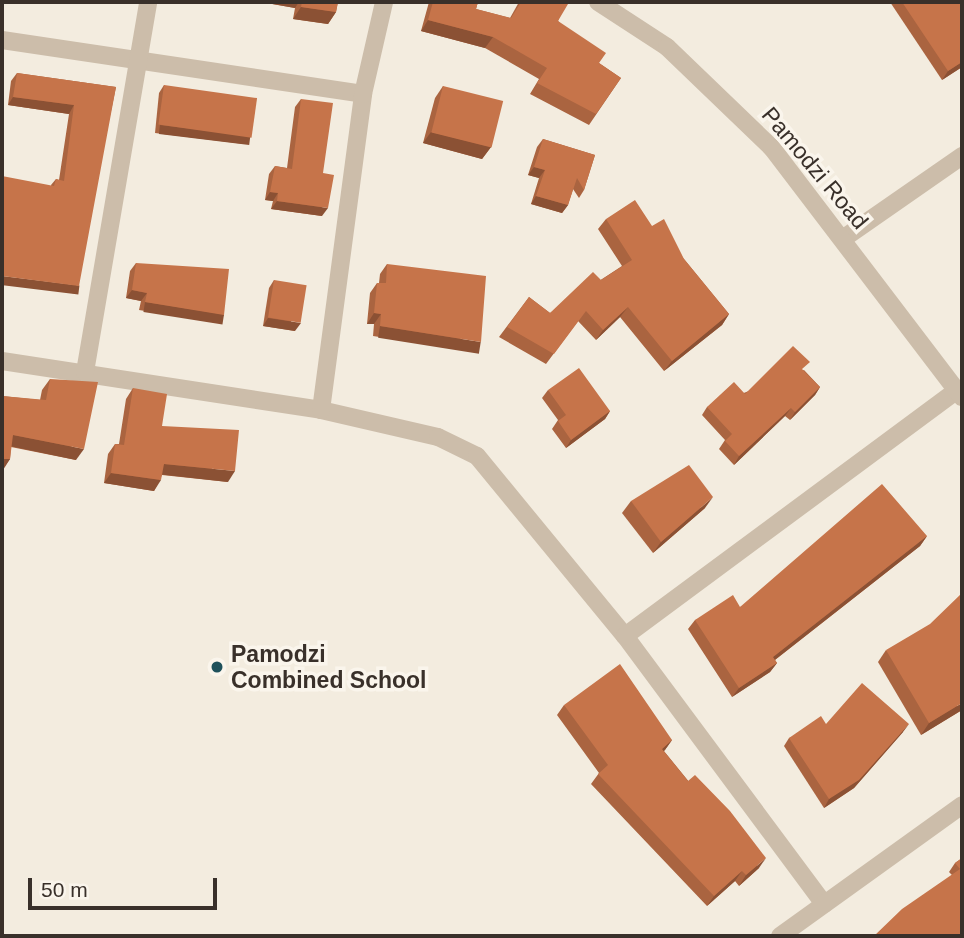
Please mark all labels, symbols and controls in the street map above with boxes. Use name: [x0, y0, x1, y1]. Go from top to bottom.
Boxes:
street label: Pamodzi Road: [756, 101, 874, 235]
place label: Pamodzi Combined School: [231, 640, 426, 694]
marker: Pamodzi Combined School: [209, 659, 225, 675]
scale bar: [32, 864, 220, 908]
text: 50 m: [41, 878, 88, 901]

